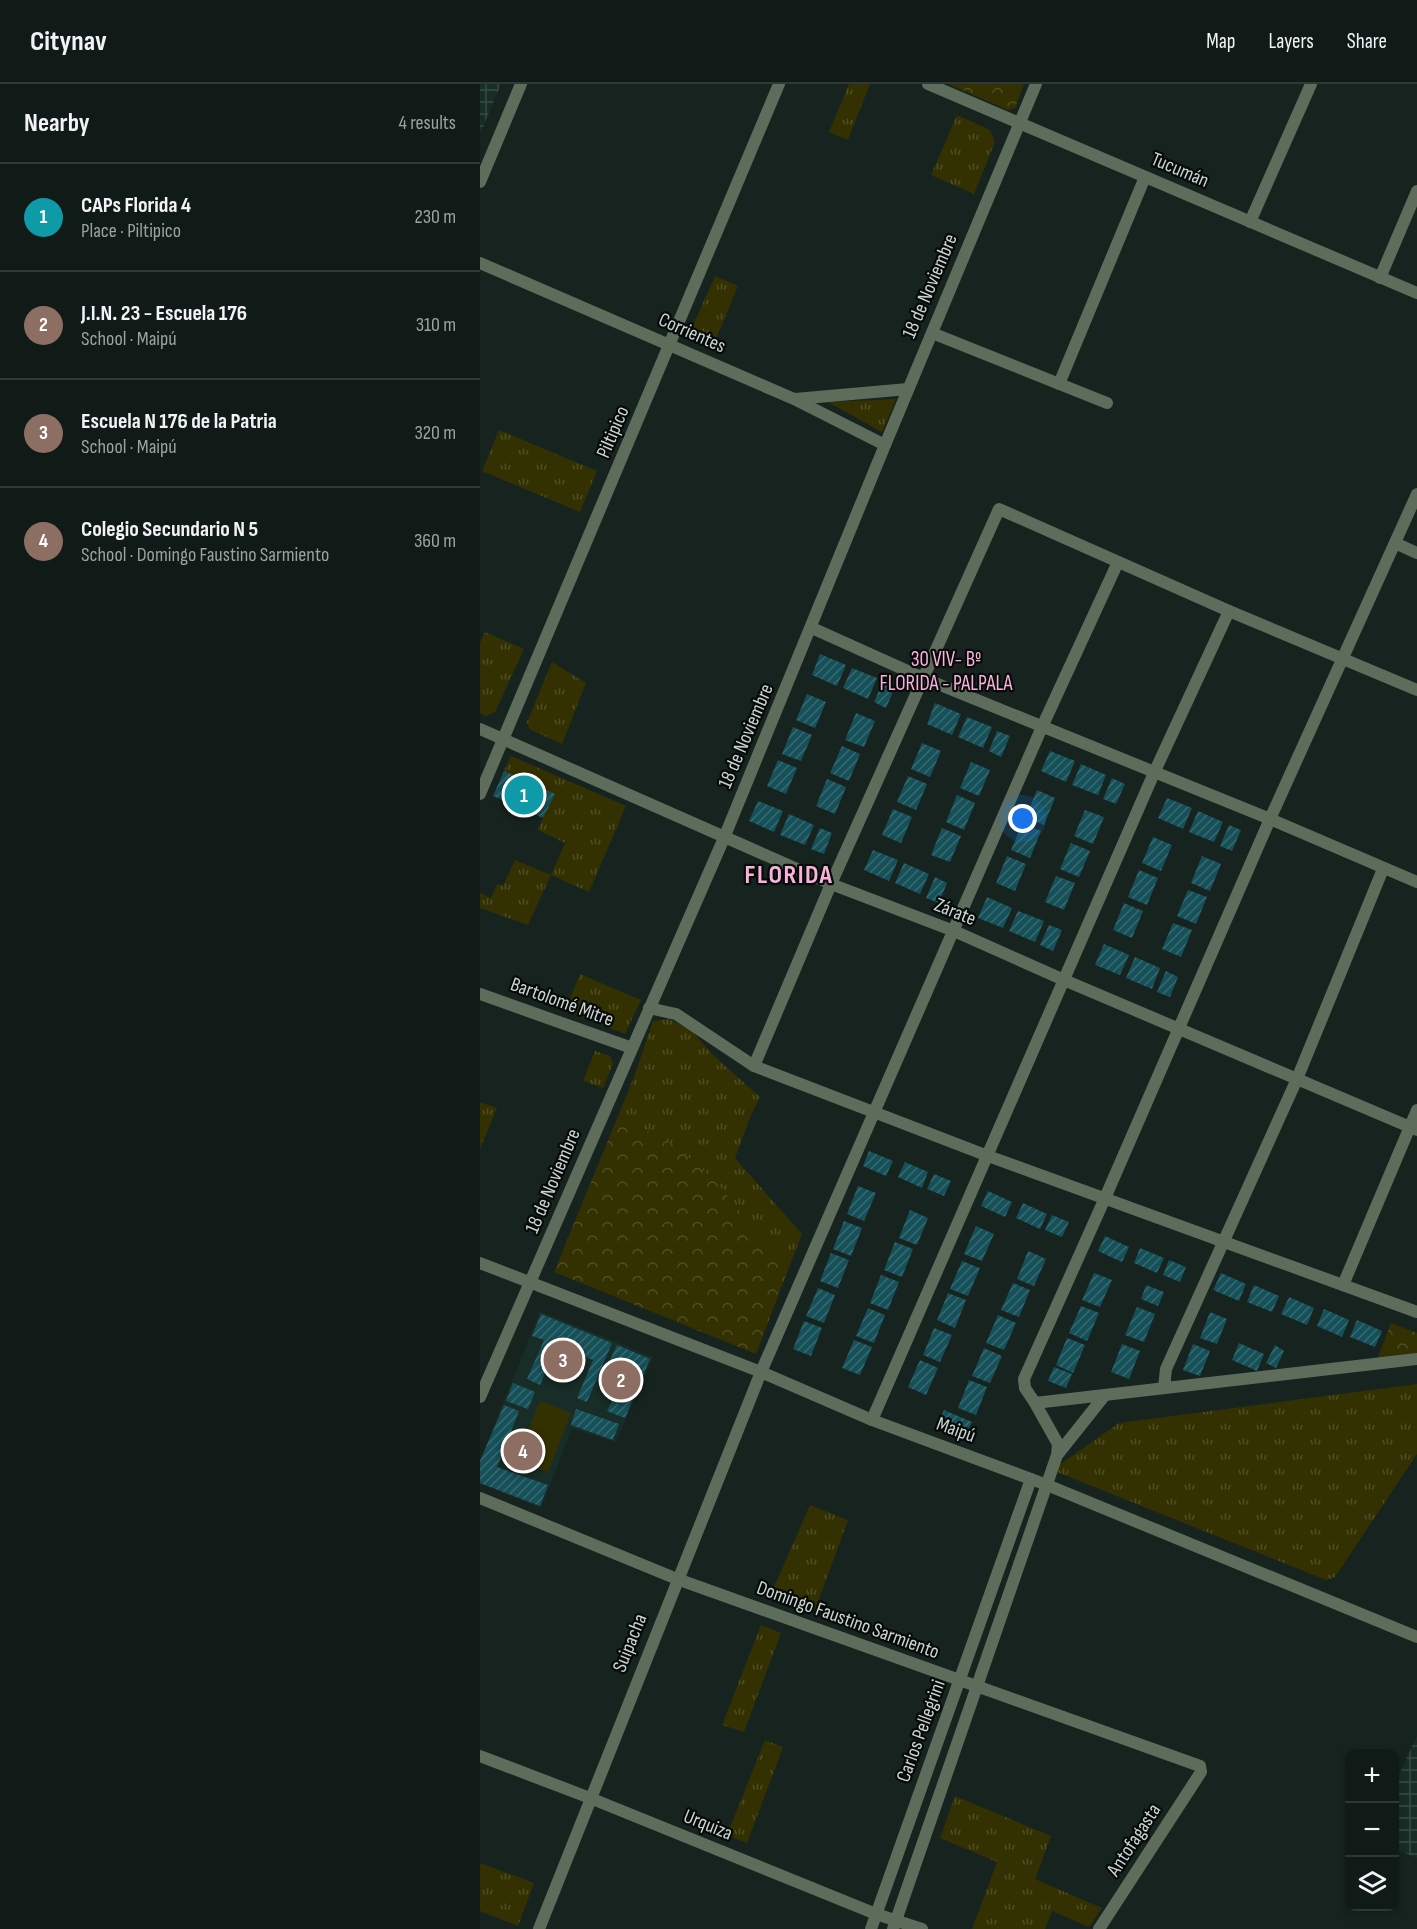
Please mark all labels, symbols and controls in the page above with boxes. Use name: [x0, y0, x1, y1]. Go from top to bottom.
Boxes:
text: Citynav: [30, 25, 107, 58]
text: Map: [1206, 29, 1235, 54]
text: Layers: [1268, 29, 1314, 54]
text: Share: [1347, 29, 1387, 54]
text: Nearby: [24, 108, 90, 139]
text: 4 results: [399, 111, 456, 135]
street label: Tucumán: [1147, 147, 1213, 193]
text: CAPs Florida 4: [81, 192, 191, 219]
text: 1: [40, 205, 47, 229]
text: 230 m: [414, 205, 456, 229]
text: Place · Piltipico: [81, 219, 181, 243]
street label: 18 de Noviembre: [897, 230, 963, 342]
text: J.I.N. 23 - Escuela 176: [81, 300, 247, 327]
street label: Corrientes: [655, 308, 729, 358]
text: 2: [39, 313, 48, 337]
text: 310 m: [416, 313, 456, 337]
text: School · Maipú: [81, 327, 177, 351]
street label: Piltipico: [591, 402, 635, 462]
text: Escuela N 176 de la Patria: [81, 408, 277, 435]
text: 3: [39, 421, 48, 445]
text: 320 m: [414, 421, 456, 445]
text: School · Maipú: [81, 435, 177, 459]
text: Colegio Secundario N 5: [81, 516, 258, 543]
text: 4: [39, 529, 48, 553]
text: 360 m: [414, 529, 456, 553]
text: School · Domingo Faustino Sarmiento: [81, 543, 329, 567]
district label: 30 VIV- Bº FLORIDA - PALPALA: [880, 647, 1013, 696]
street label: 18 de Noviembre: [713, 680, 779, 792]
pin: 1: [504, 772, 543, 818]
your location: [1008, 804, 1037, 833]
district label: FLORIDA: [745, 860, 833, 891]
street label: Zárate: [931, 893, 979, 931]
street label: Bartolomé Mitre: [507, 972, 617, 1032]
street label: 18 de Noviembre: [520, 1125, 586, 1237]
pin: 3: [544, 1338, 583, 1382]
pin: 2: [602, 1358, 640, 1402]
street label: Maipú: [933, 1412, 979, 1448]
pin: 4: [504, 1428, 543, 1474]
street label: Domingo Faustino Sarmiento: [753, 1576, 943, 1664]
street label: Suipacha: [607, 1610, 653, 1676]
street label: Carlos Pellegrini: [891, 1677, 951, 1785]
map controls: [1345, 1749, 1399, 1911]
button: +: [1345, 1749, 1399, 1803]
street label: Antofagasta: [1101, 1799, 1166, 1882]
button: −: [1345, 1803, 1399, 1857]
street label: Urquiza: [680, 1804, 736, 1846]
button: layers: [1345, 1857, 1399, 1911]

